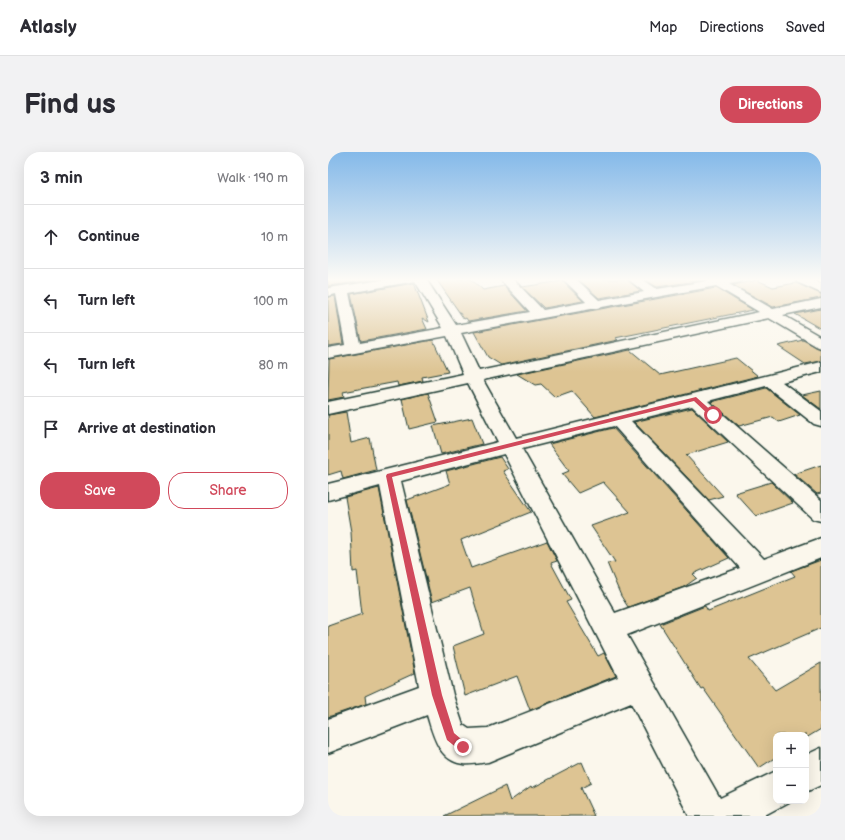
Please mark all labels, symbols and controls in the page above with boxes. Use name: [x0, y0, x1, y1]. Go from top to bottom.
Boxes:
text: Atlasly: [20, 16, 77, 39]
text: Map: [649, 19, 677, 36]
text: Directions: [699, 19, 764, 36]
text: Saved: [786, 19, 825, 36]
button: Directions: [720, 86, 821, 123]
text: Find us: [24, 88, 116, 121]
text: 3 min: [40, 168, 83, 188]
text: Walk · 190 m: [217, 170, 288, 186]
icon: ahead: [40, 226, 62, 248]
text: Continue: [78, 227, 140, 246]
text: 10 m: [261, 229, 288, 245]
icon: left: [40, 290, 62, 312]
text: Turn left: [78, 291, 135, 310]
text: 100 m: [253, 293, 288, 309]
icon: left: [40, 354, 62, 376]
text: Turn left: [78, 355, 135, 374]
text: 80 m: [259, 357, 288, 373]
route start: [704, 406, 722, 424]
icon: arrive: [40, 418, 62, 440]
text: Arrive at destination: [78, 419, 216, 438]
button: Save: [40, 472, 160, 509]
button: Share: [168, 472, 288, 509]
map controls: [773, 732, 809, 804]
button: +: [773, 732, 809, 768]
route end: [454, 738, 472, 756]
button: −: [773, 768, 809, 804]

